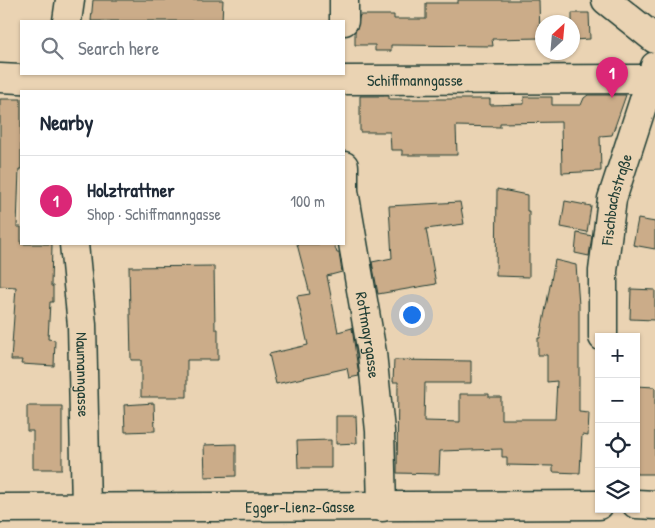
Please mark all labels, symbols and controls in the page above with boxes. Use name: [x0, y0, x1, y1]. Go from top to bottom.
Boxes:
north arrow: [535, 15, 580, 60]
search box: [20, 20, 345, 75]
icon: search: [38, 34, 66, 62]
text: Search here: [78, 35, 159, 61]
pin: 1: [596, 57, 628, 98]
street label: Schiffmanngasse: [367, 69, 464, 91]
text: Nearby: [40, 108, 93, 137]
street label: Fischbachstraße: [595, 150, 637, 247]
text: Holztrattner: [87, 177, 175, 203]
text: 1: [53, 190, 59, 212]
text: 100 m: [290, 190, 325, 212]
text: Shop · Schiffmanngasse: [87, 203, 221, 225]
street label: Rottmayrgasse: [351, 290, 386, 380]
your location: [399, 302, 425, 328]
street label: Naumanngasse: [71, 332, 95, 418]
map controls: [595, 333, 640, 513]
button: +: [595, 333, 640, 378]
button: −: [595, 378, 640, 423]
button: locate: [595, 423, 640, 468]
button: layers: [595, 468, 640, 513]
street label: Egger-Lienz-Gasse: [245, 495, 355, 518]

